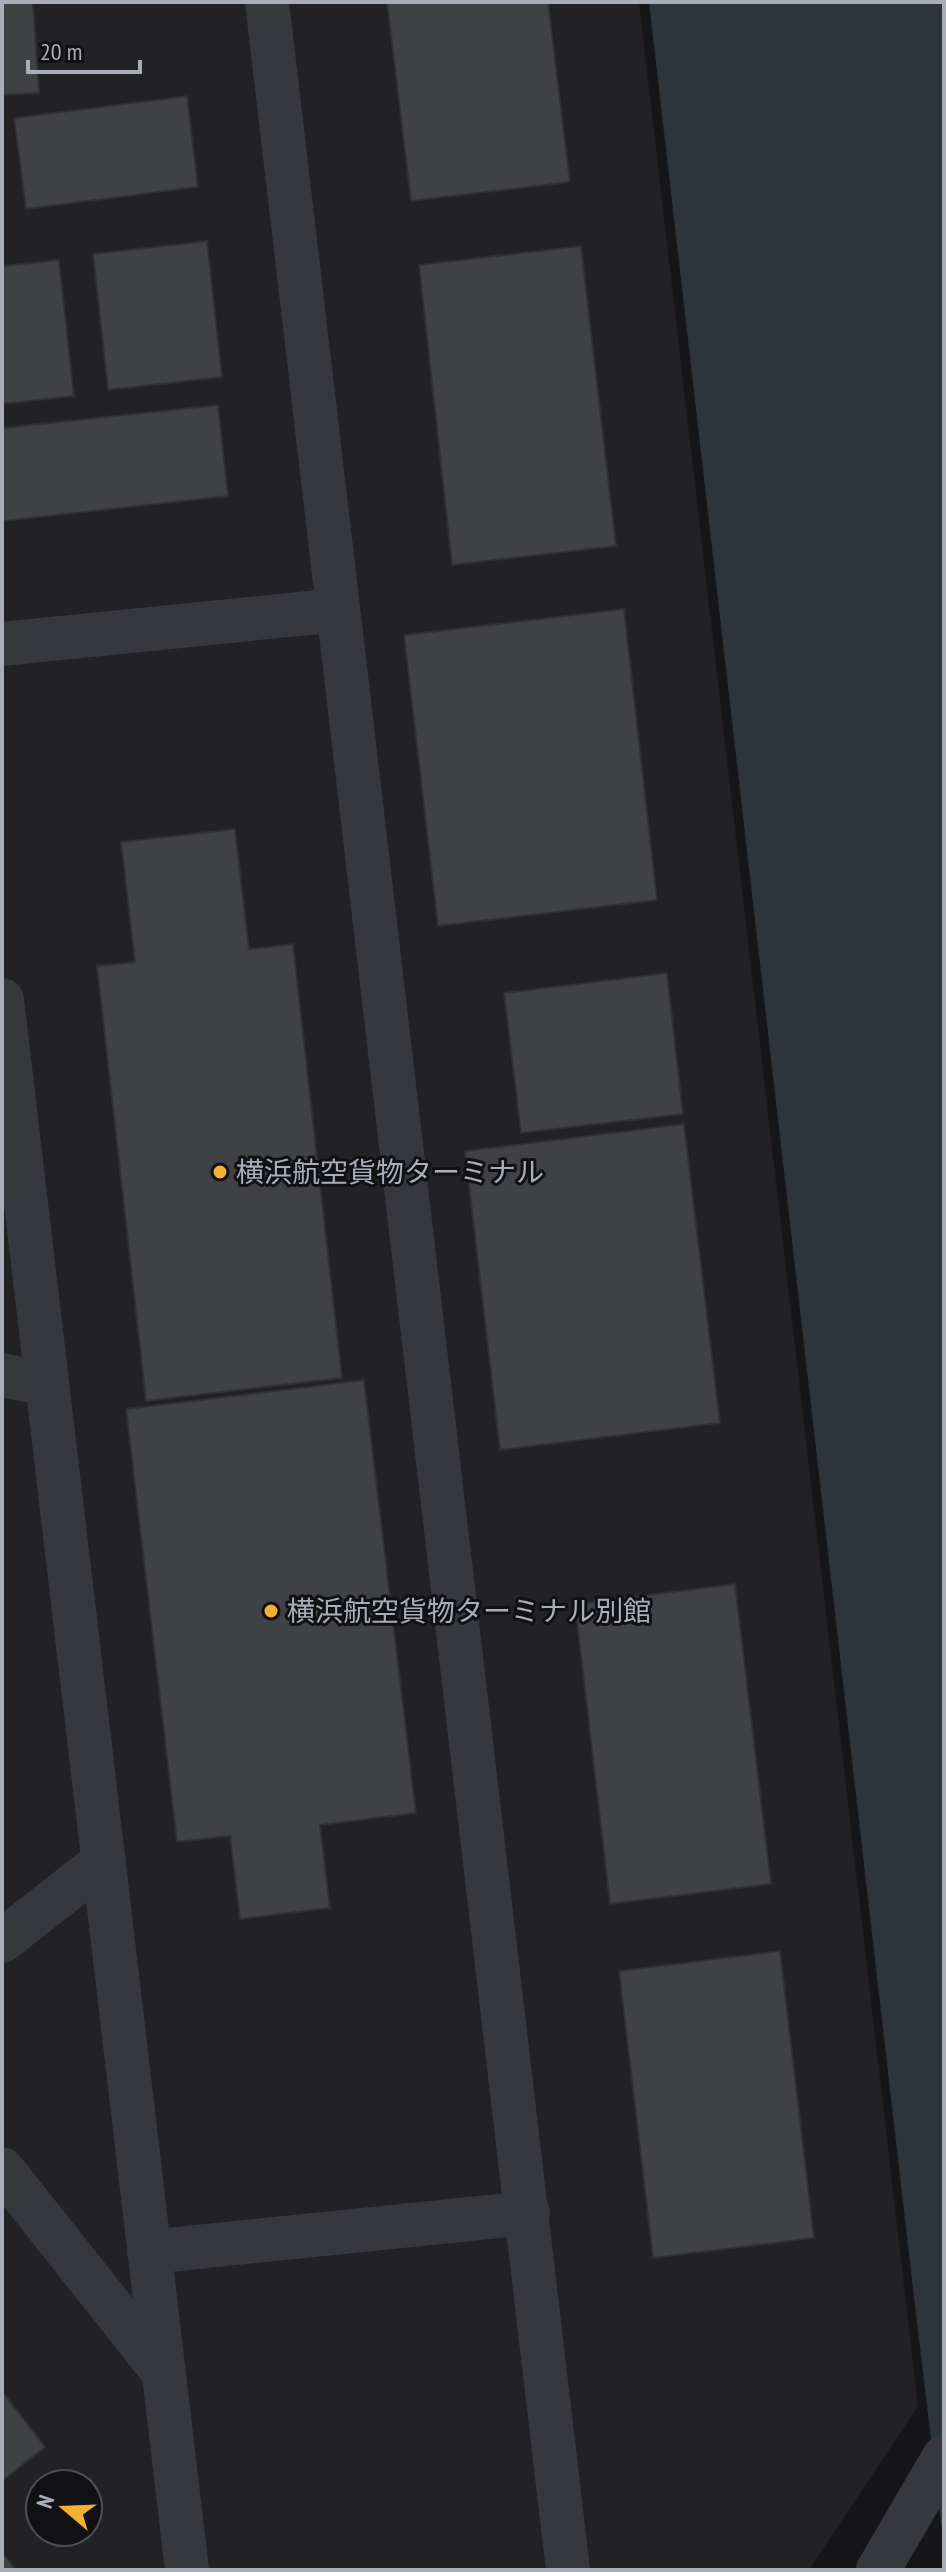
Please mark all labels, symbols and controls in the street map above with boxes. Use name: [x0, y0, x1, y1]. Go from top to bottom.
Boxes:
scale bar: [28, 24, 140, 74]
text: 20 m: [40, 36, 82, 67]
place label: 横浜航空貨物ターミナル: [236, 1153, 544, 1190]
marker: 横浜航空貨物ターミナル: [211, 1163, 229, 1181]
place label: 横浜航空貨物ターミナル別館: [287, 1592, 651, 1629]
marker: 横浜航空貨物ターミナル別館: [262, 1602, 280, 1620]
north arrow: [24, 2468, 104, 2548]
text: N: [30, 2491, 60, 2512]

